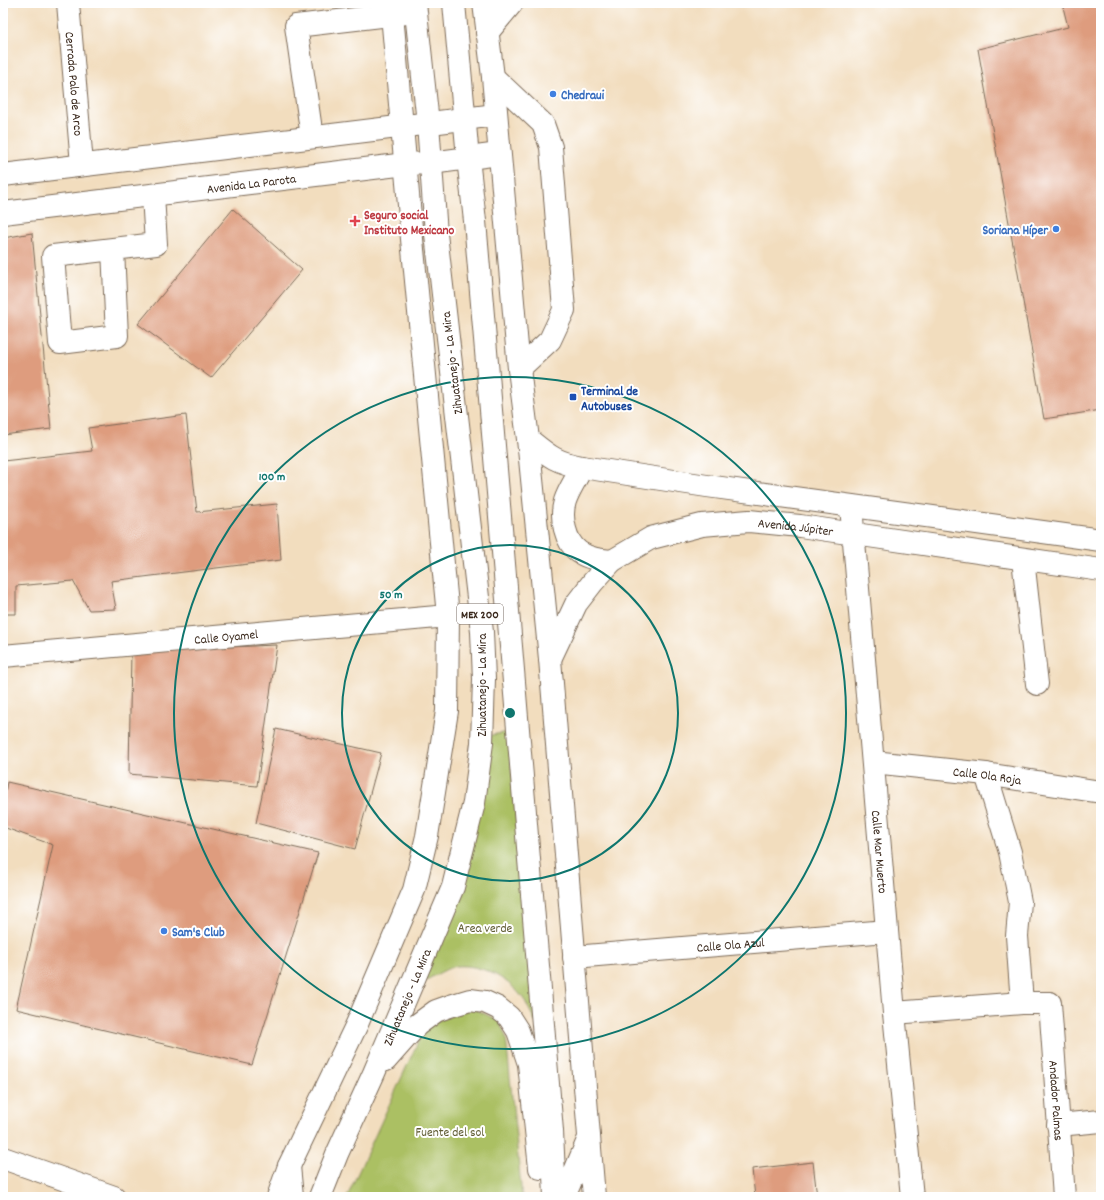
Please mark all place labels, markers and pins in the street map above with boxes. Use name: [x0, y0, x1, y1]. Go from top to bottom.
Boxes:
place label: Chedraui: [561, 87, 605, 106]
marker: Chedraui: [548, 89, 558, 99]
place label: Seguro social Instituto Mexicano: [364, 207, 455, 241]
marker: Seguro social Instituto Mexicano: [349, 215, 361, 227]
place label: Soriana Híper: [983, 222, 1049, 241]
marker: Soriana Híper: [1051, 224, 1061, 234]
place label: Terminal de Autobuses: [581, 383, 638, 417]
marker: Terminal de Autobuses: [568, 392, 578, 402]
centre of rings: [503, 706, 517, 720]
place label: Sam's Club: [172, 924, 225, 943]
marker: Sam's Club: [159, 926, 169, 936]

